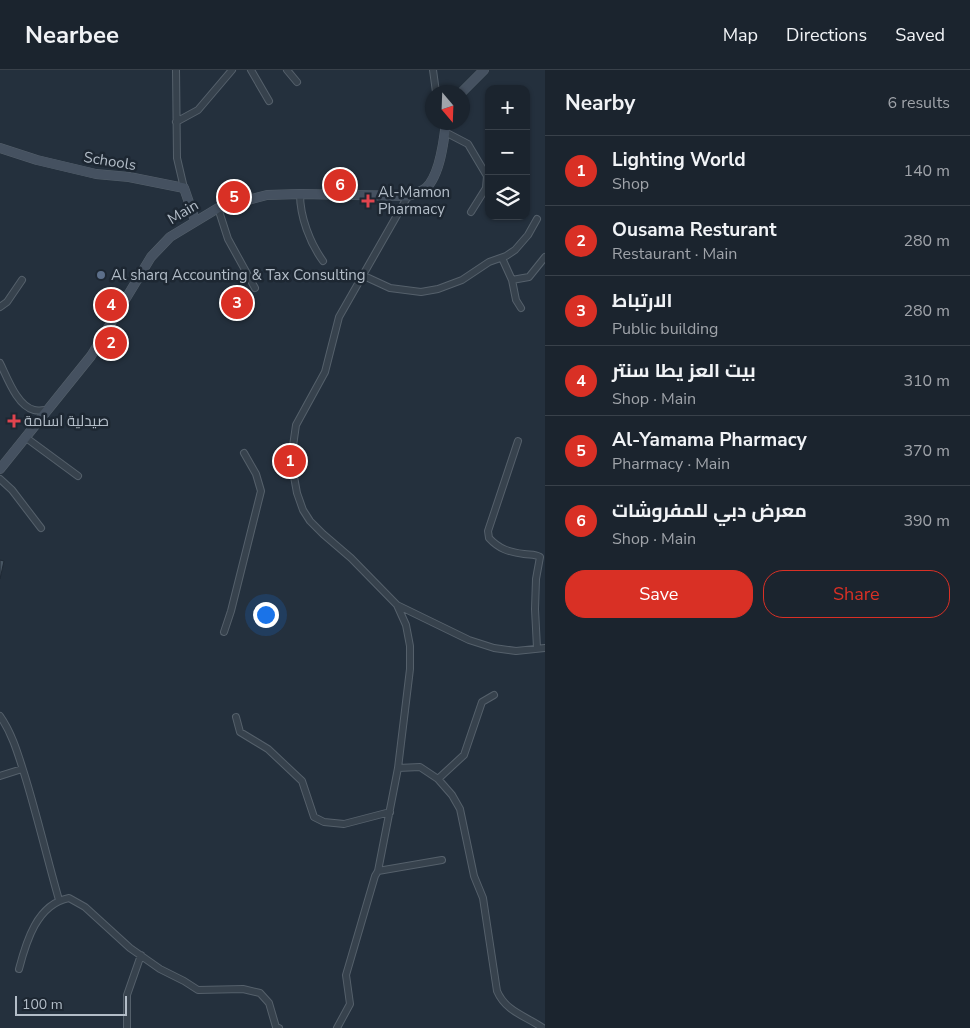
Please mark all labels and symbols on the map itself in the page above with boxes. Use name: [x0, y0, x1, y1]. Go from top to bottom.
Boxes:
north arrow: [425, 85, 470, 130]
street label: Schools: [82, 147, 138, 175]
pin: 6: [324, 166, 356, 204]
pin: 5: [218, 178, 250, 216]
place label: Al-Mamon Pharmacy: [378, 182, 450, 219]
street label: Main: [164, 195, 202, 229]
marker: Al-Mamon Pharmacy: [362, 195, 374, 207]
place label: Al sharq Accounting & Tax Consulting: [111, 265, 366, 285]
marker: Al sharq Accounting & Tax Consulting: [95, 269, 107, 281]
pin: 3: [221, 284, 253, 322]
pin: 4: [95, 286, 127, 324]
pin: 2: [95, 324, 127, 362]
place label: صيدلية اسامة: [24, 411, 109, 431]
marker: صيدلية اسامة: [8, 415, 20, 427]
pin: 1: [274, 442, 306, 480]
your location: [253, 602, 279, 628]
scale bar: [15, 993, 128, 1016]

